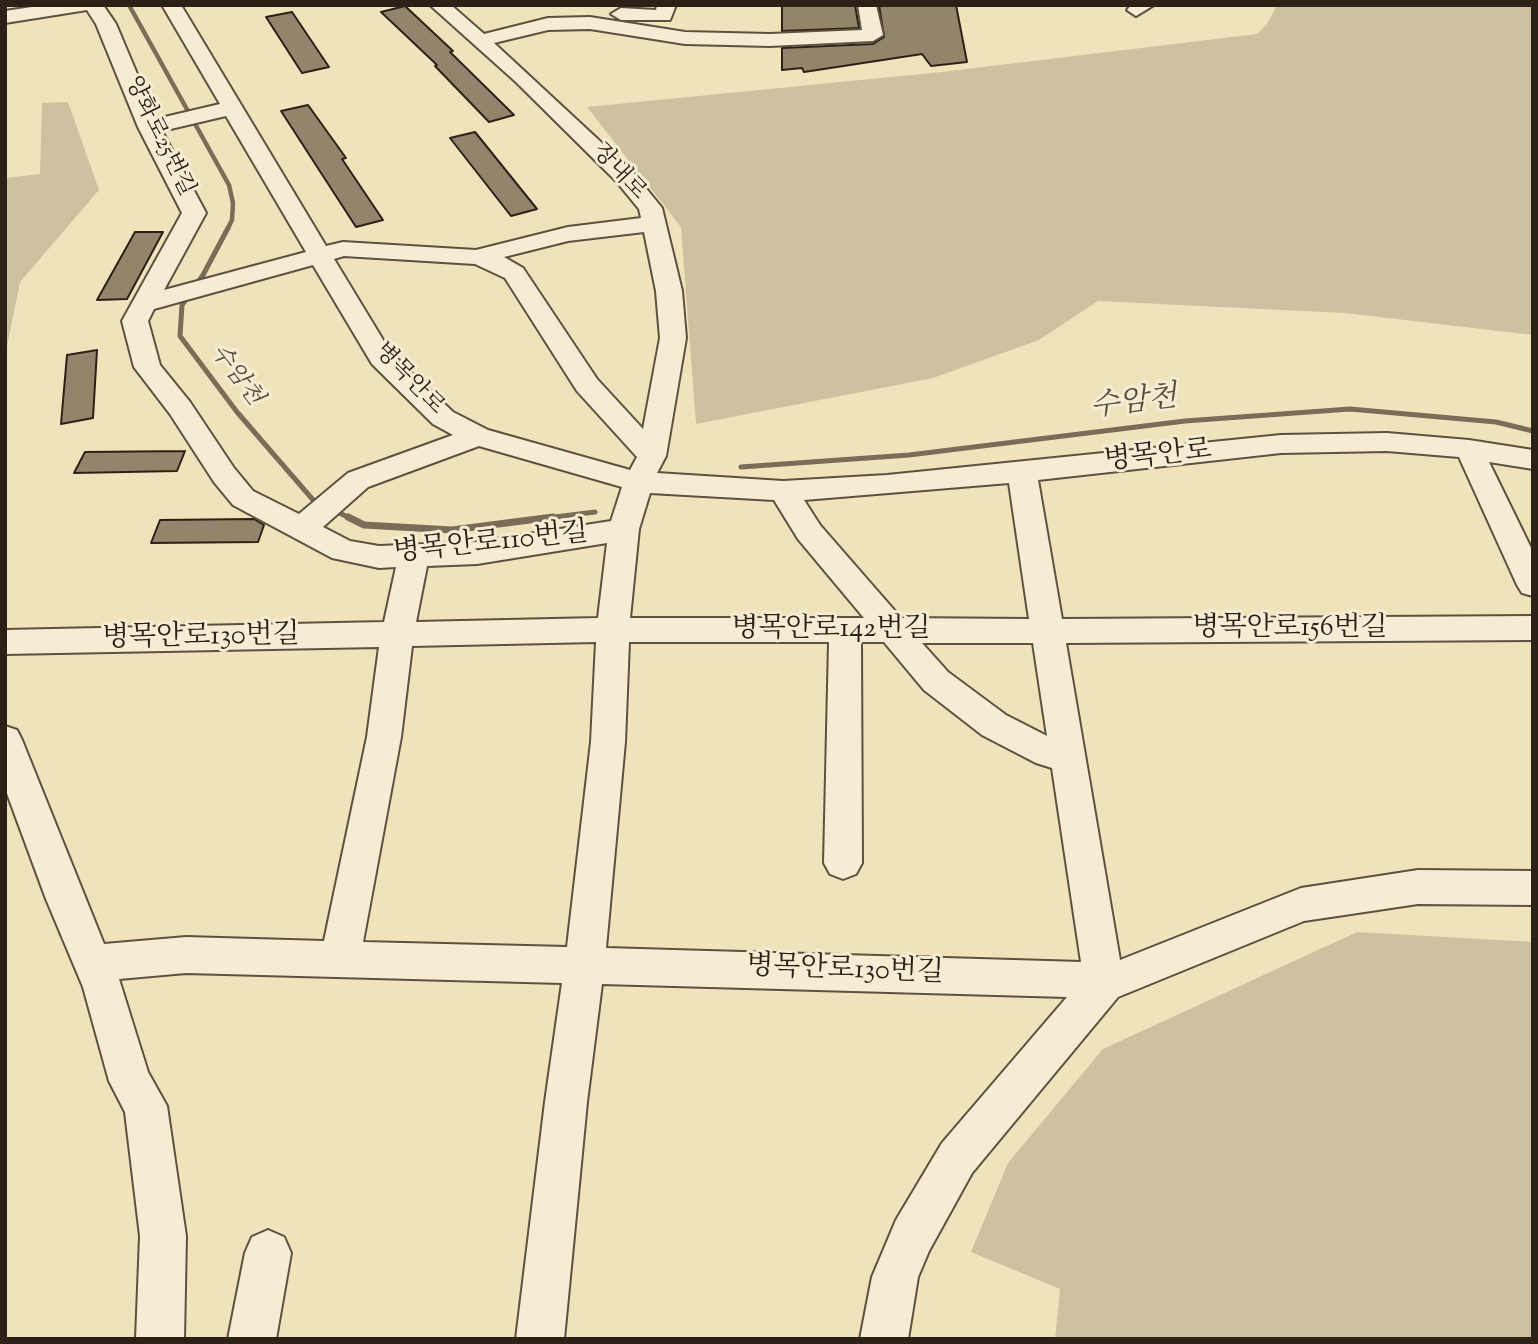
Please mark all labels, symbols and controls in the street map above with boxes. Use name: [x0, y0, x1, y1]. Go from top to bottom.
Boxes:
street label: 양화로25번길: [117, 73, 199, 201]
street label: 장내로: [585, 139, 651, 207]
street label: 병목안로: [367, 338, 449, 422]
water label: 수암천: [203, 340, 267, 412]
water label: 수암천: [1089, 382, 1179, 428]
street label: 병목안로: [1102, 436, 1214, 480]
street label: 병목안로110번길: [392, 518, 590, 572]
street label: 병목안로156번길: [1192, 613, 1388, 647]
street label: 병목안로142번길: [731, 614, 931, 648]
street label: 병목안로130번길: [102, 620, 300, 658]
street label: 병목안로130번길: [746, 952, 944, 992]

